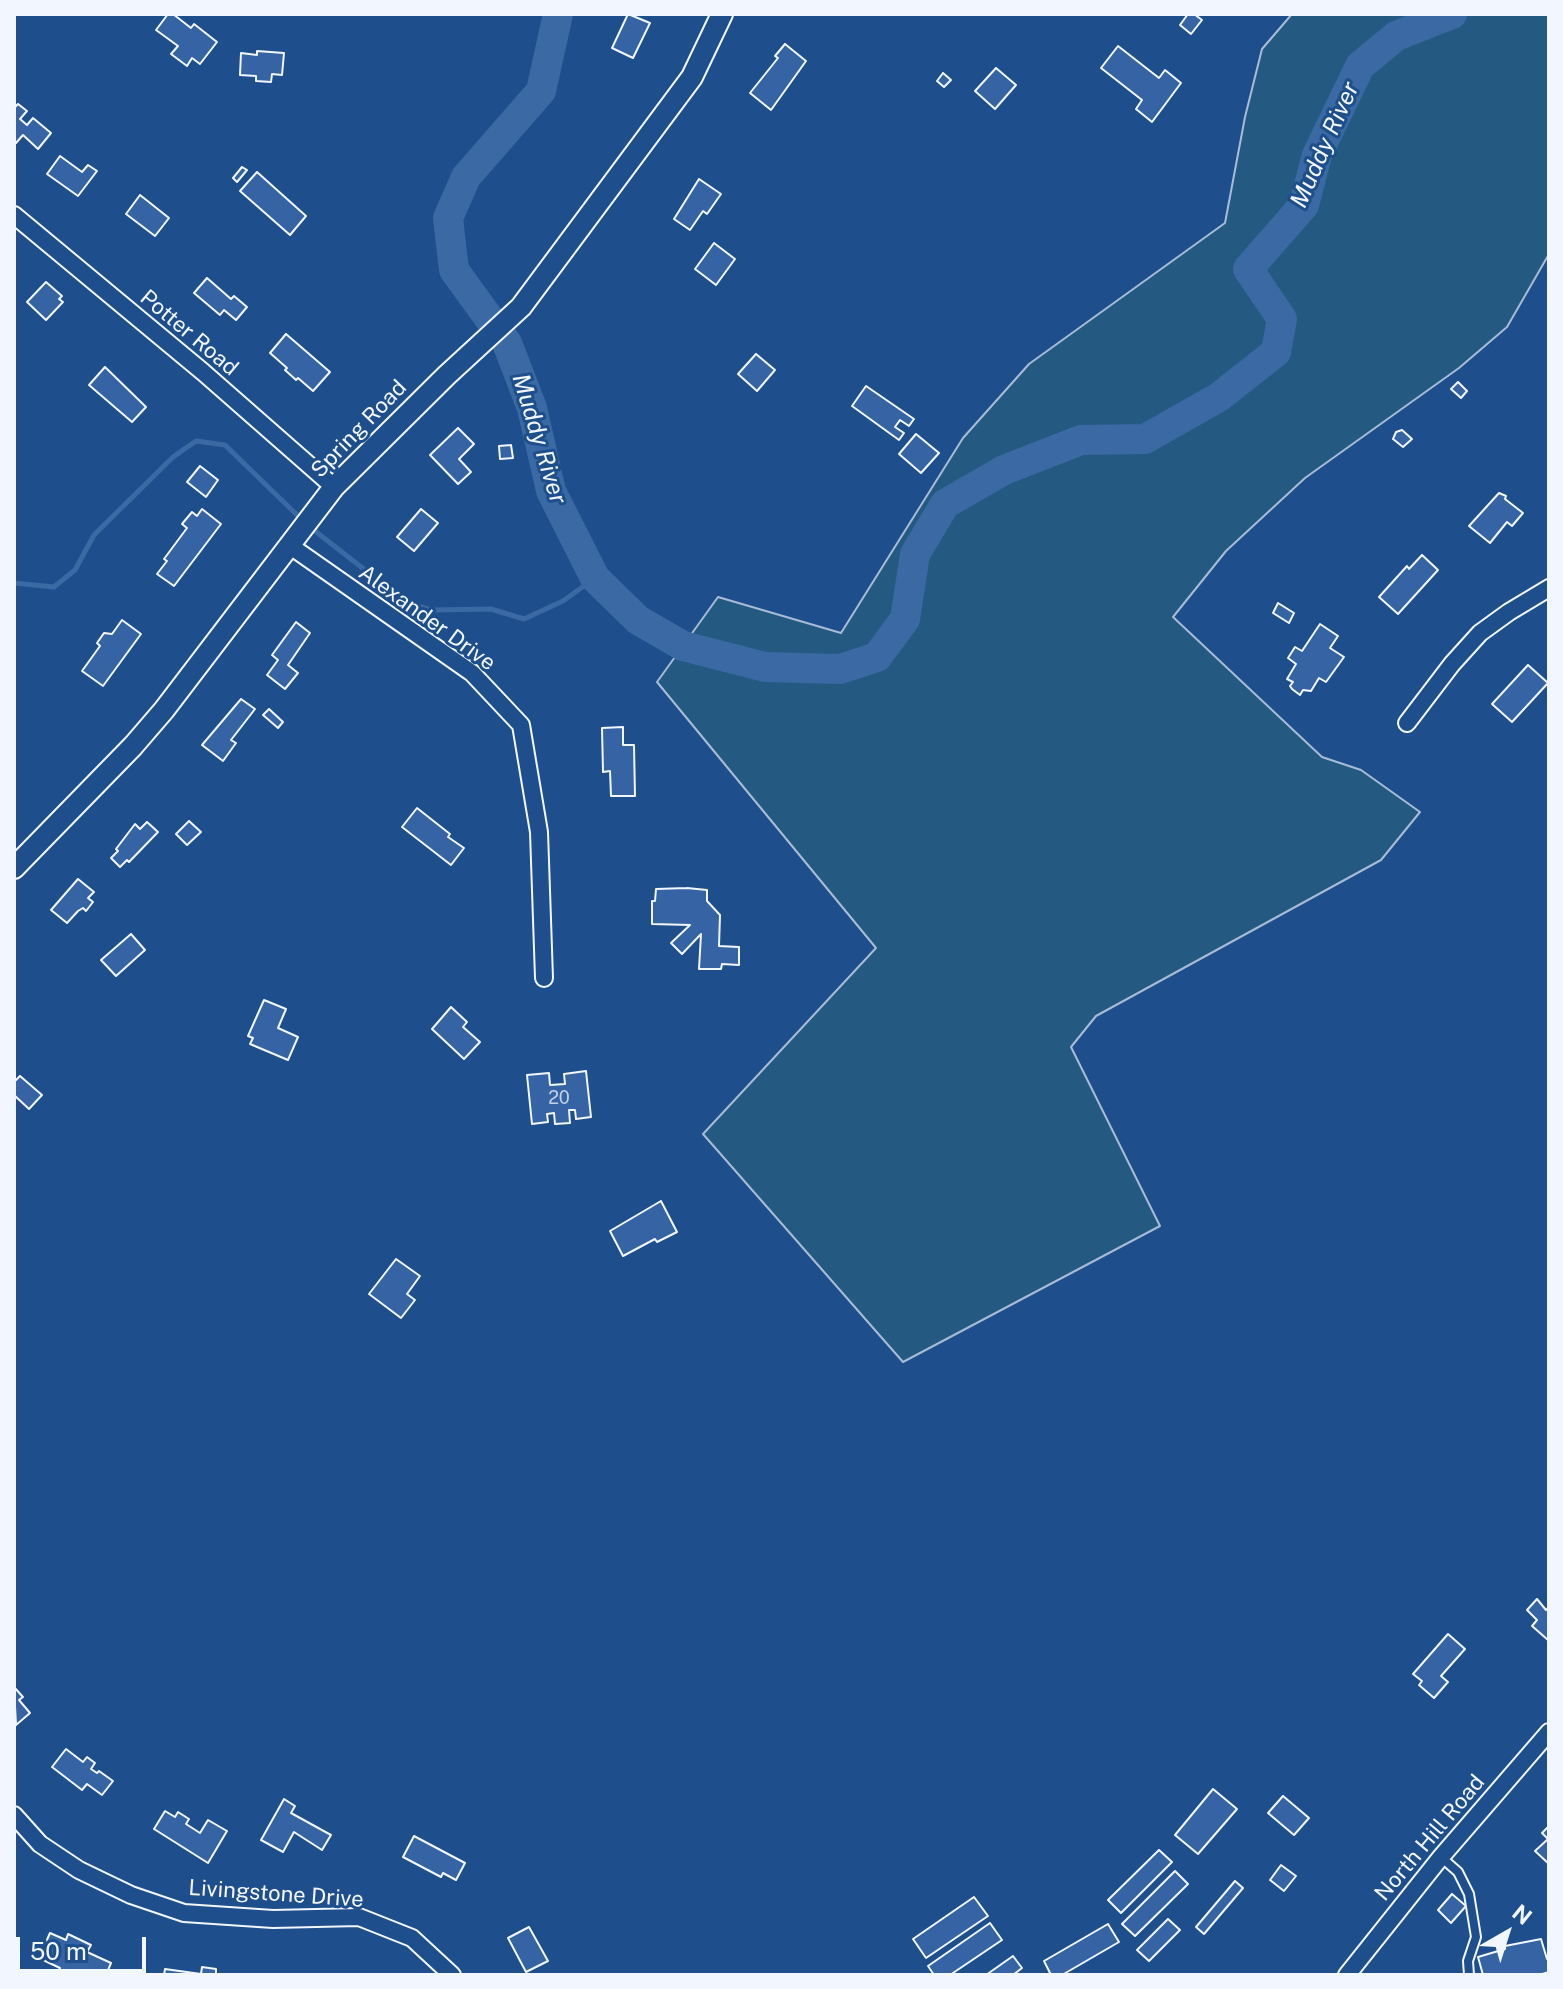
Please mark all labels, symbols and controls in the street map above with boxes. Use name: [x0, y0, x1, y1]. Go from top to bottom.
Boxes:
water label: Muddy River: [1284, 78, 1366, 212]
street label: Potter Road: [135, 284, 243, 382]
water label: Muddy River: [506, 370, 572, 508]
street label: Spring Road: [306, 375, 412, 483]
street label: Alexander Drive: [354, 560, 500, 676]
house number: 20: [548, 1087, 570, 1109]
street label: North Hill Road: [1370, 1770, 1490, 1906]
street label: Livingstone Drive: [188, 1875, 364, 1913]
north arrow: [1467, 1893, 1547, 1973]
text: N: [1507, 1899, 1537, 1930]
scale bar: [20, 1921, 150, 1971]
text: 50 m: [30, 1937, 87, 1965]

